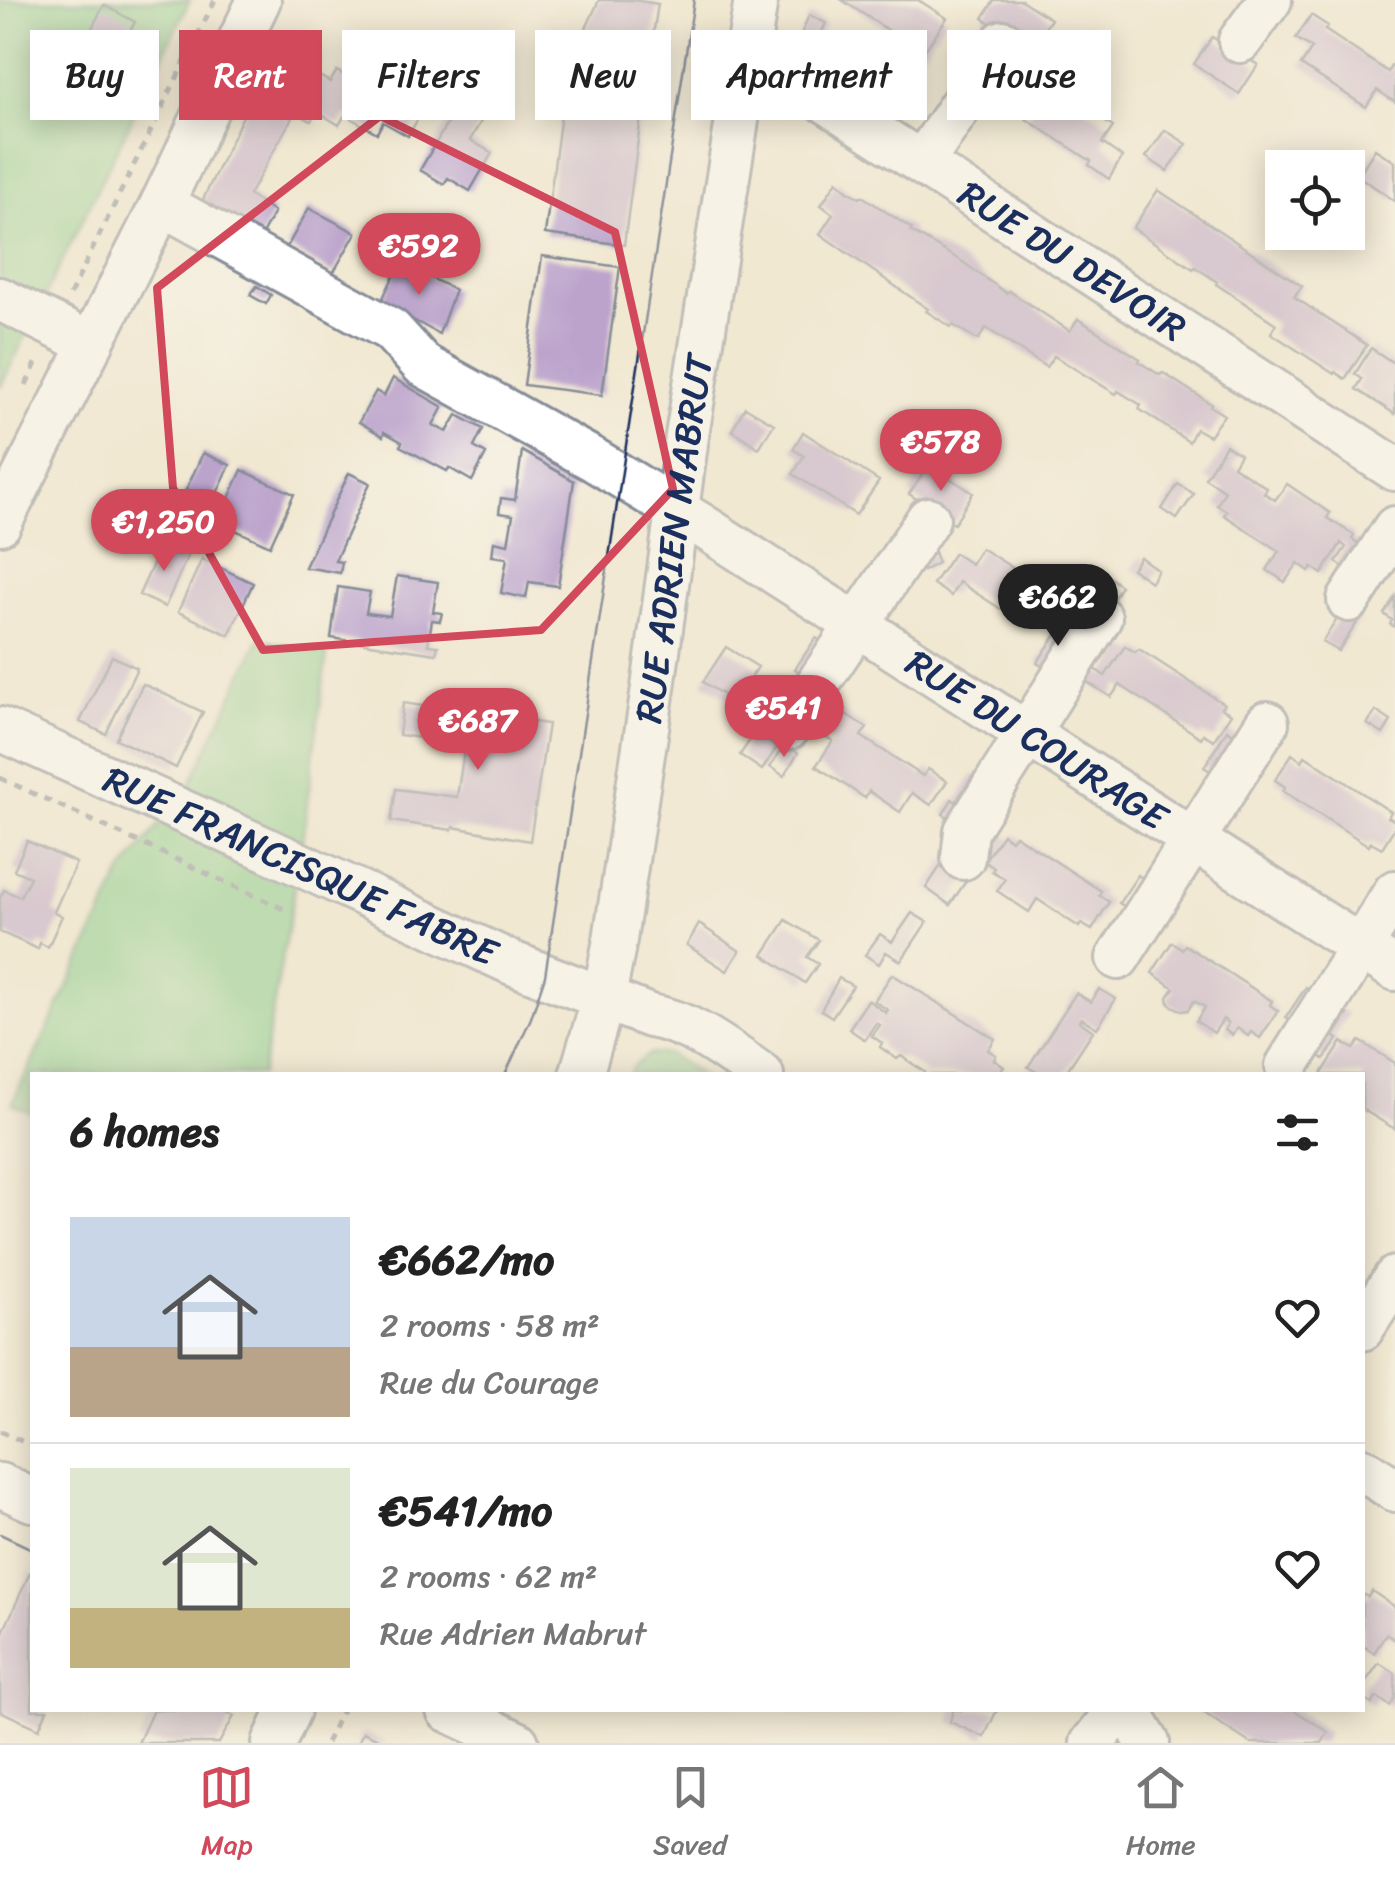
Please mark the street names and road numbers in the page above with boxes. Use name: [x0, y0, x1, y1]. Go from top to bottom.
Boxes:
street label: RUE DU DEVOIR: [944, 162, 1200, 360]
street label: RUE ADRIEN MABRUT: [615, 348, 734, 728]
street label: RUE DU COURAGE: [892, 631, 1183, 850]
street label: RUE FRANCISQUE FABRE: [92, 747, 510, 987]

